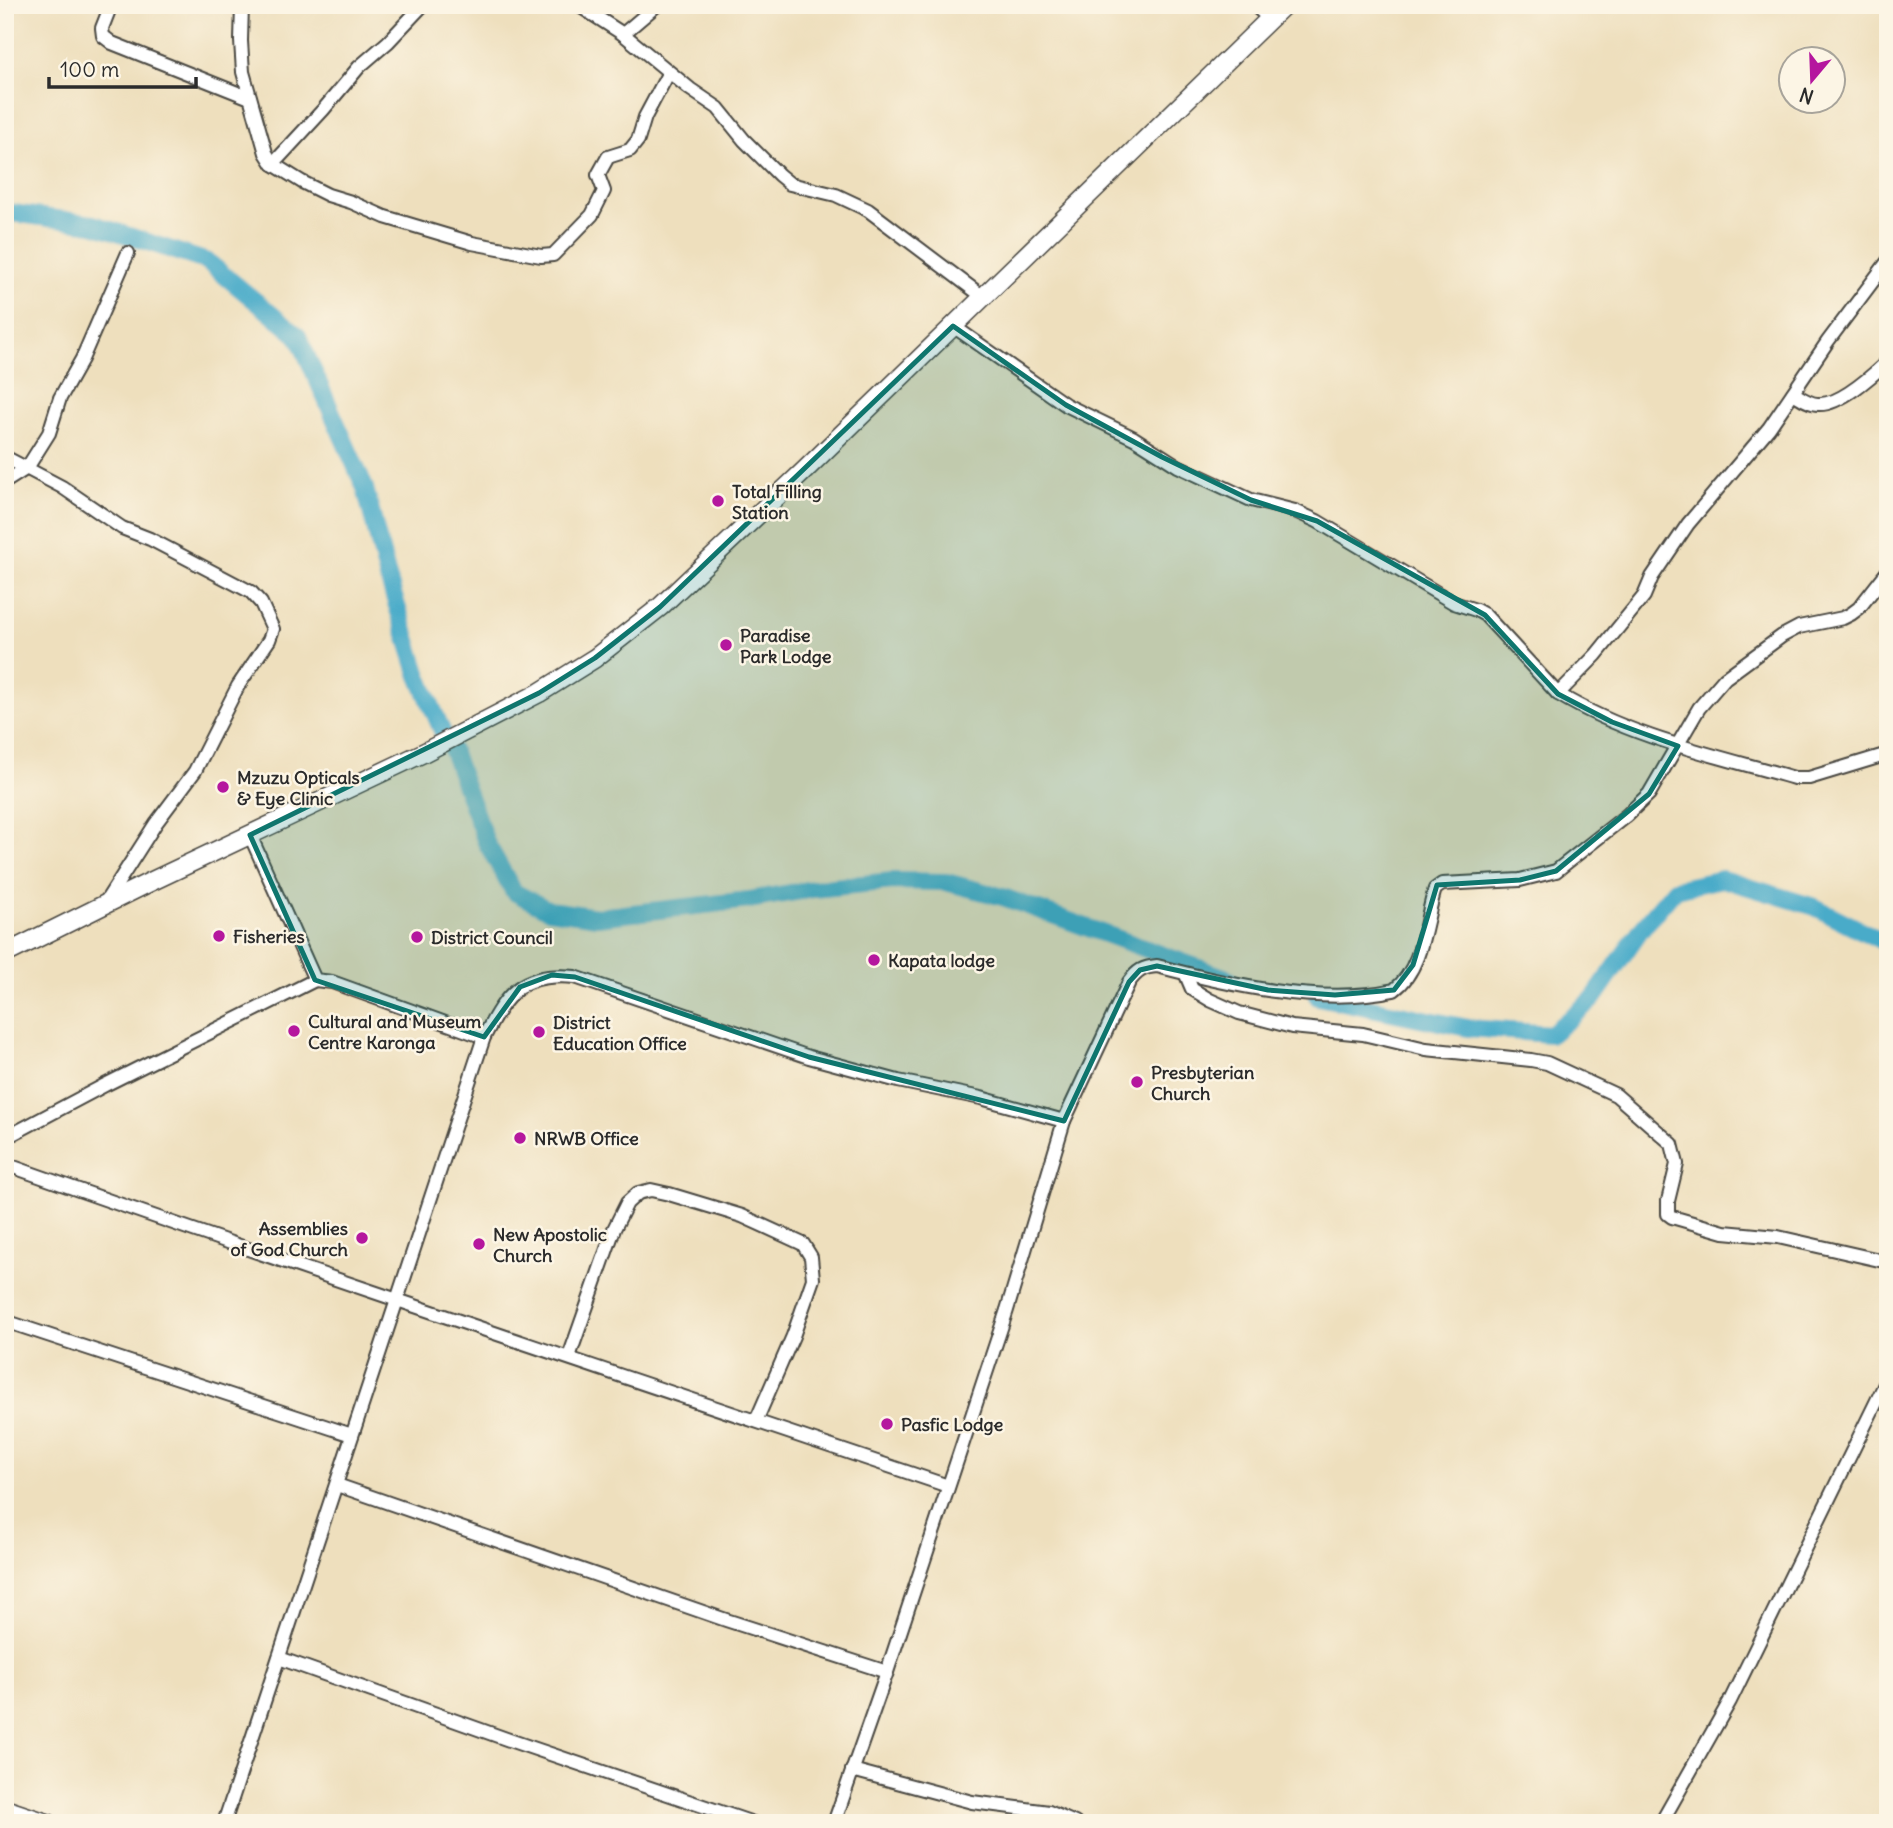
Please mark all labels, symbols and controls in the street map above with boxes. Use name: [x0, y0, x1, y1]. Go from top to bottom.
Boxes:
scale bar: [49, 46, 196, 90]
north arrow: [1778, 46, 1848, 116]
text: 100 m: [60, 56, 119, 83]
text: N: [1796, 83, 1817, 110]
place label: Total Filling Station: [732, 480, 822, 524]
marker: Total Filling Station: [710, 493, 726, 509]
place label: Paradise Park Lodge: [740, 624, 832, 668]
marker: Paradise Park Lodge: [718, 637, 734, 653]
place label: Mzuzu Opticals & Eye Clinic: [237, 766, 360, 810]
marker: Mzuzu Opticals & Eye Clinic: [215, 779, 231, 795]
place label: Fisheries: [233, 925, 305, 948]
place label: District Council: [431, 926, 553, 949]
marker: Fisheries: [211, 928, 227, 944]
marker: District Council: [409, 929, 425, 945]
place label: Kapata lodge: [888, 949, 995, 972]
marker: Kapata lodge: [866, 952, 882, 968]
place label: Cultural and Museum Centre Karonga: [308, 1010, 481, 1054]
place label: District Education Office: [553, 1011, 687, 1055]
marker: Cultural and Museum Centre Karonga: [286, 1023, 302, 1039]
marker: District Education Office: [531, 1024, 547, 1040]
place label: Presbyterian Church: [1151, 1061, 1255, 1105]
marker: Presbyterian Church: [1129, 1074, 1145, 1090]
place label: NRWB Office: [534, 1127, 639, 1150]
marker: NRWB Office: [512, 1130, 528, 1146]
place label: Assemblies of God Church: [230, 1217, 349, 1261]
place label: New Apostolic Church: [493, 1223, 607, 1267]
marker: Assemblies of God Church: [354, 1230, 370, 1246]
marker: New Apostolic Church: [471, 1236, 487, 1252]
place label: Pasfic Lodge: [901, 1413, 1004, 1436]
marker: Pasfic Lodge: [879, 1416, 895, 1432]

